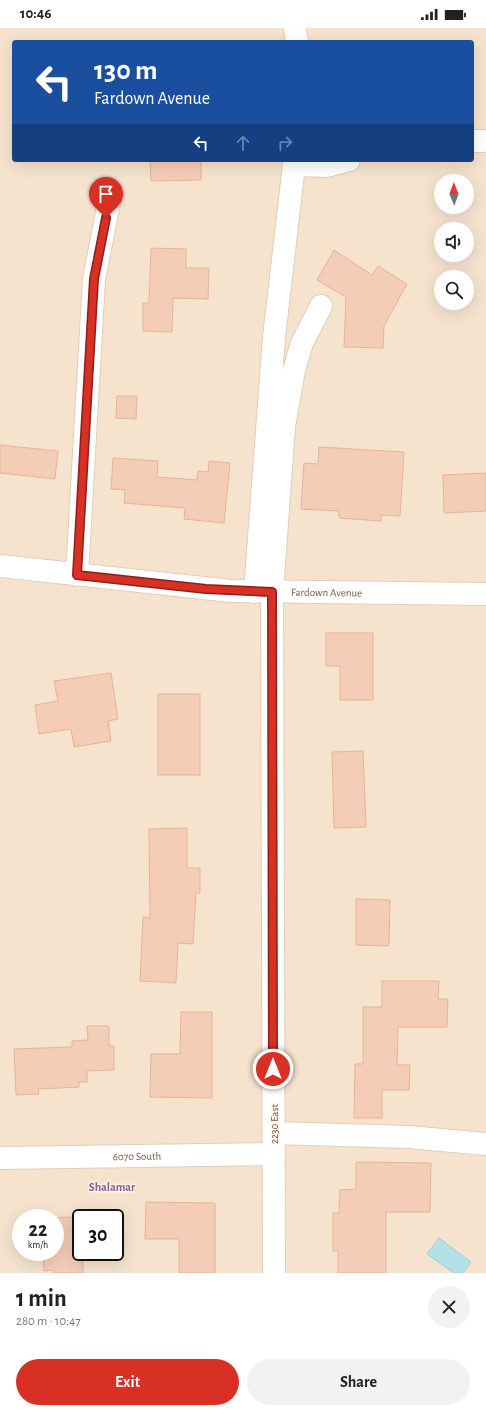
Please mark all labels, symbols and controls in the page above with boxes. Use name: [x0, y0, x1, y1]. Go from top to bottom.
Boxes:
text: 10:46: [20, 6, 51, 21]
icon: left: [28, 56, 80, 108]
text: 130 m: [94, 57, 158, 85]
text: Fardown Avenue: [94, 90, 210, 108]
icon: left: [190, 132, 212, 154]
icon: ahead: [232, 132, 254, 154]
icon: right: [274, 132, 296, 154]
north arrow: [434, 174, 474, 214]
map controls: [434, 174, 474, 310]
pin: [89, 177, 123, 218]
icon: arrive: [95, 183, 117, 205]
button: sound: [434, 222, 474, 262]
button: search: [434, 270, 474, 310]
street label: Fardown Avenue: [291, 587, 362, 599]
position arrow: [252, 1048, 294, 1090]
street label: 2230 East: [269, 1104, 280, 1144]
street label: 6070 South: [113, 1151, 161, 1162]
district label: Shalamar: [89, 1181, 136, 1193]
speed limit sign: 30: [72, 1209, 124, 1261]
text: 22: [29, 1220, 47, 1240]
text: km/h: [28, 1240, 48, 1250]
button: close: [428, 1286, 470, 1328]
text: 1 min: [16, 1287, 67, 1311]
text: 280 m · 10:47: [16, 1315, 81, 1328]
button: Exit: [16, 1359, 239, 1405]
button: Share: [247, 1359, 470, 1405]

